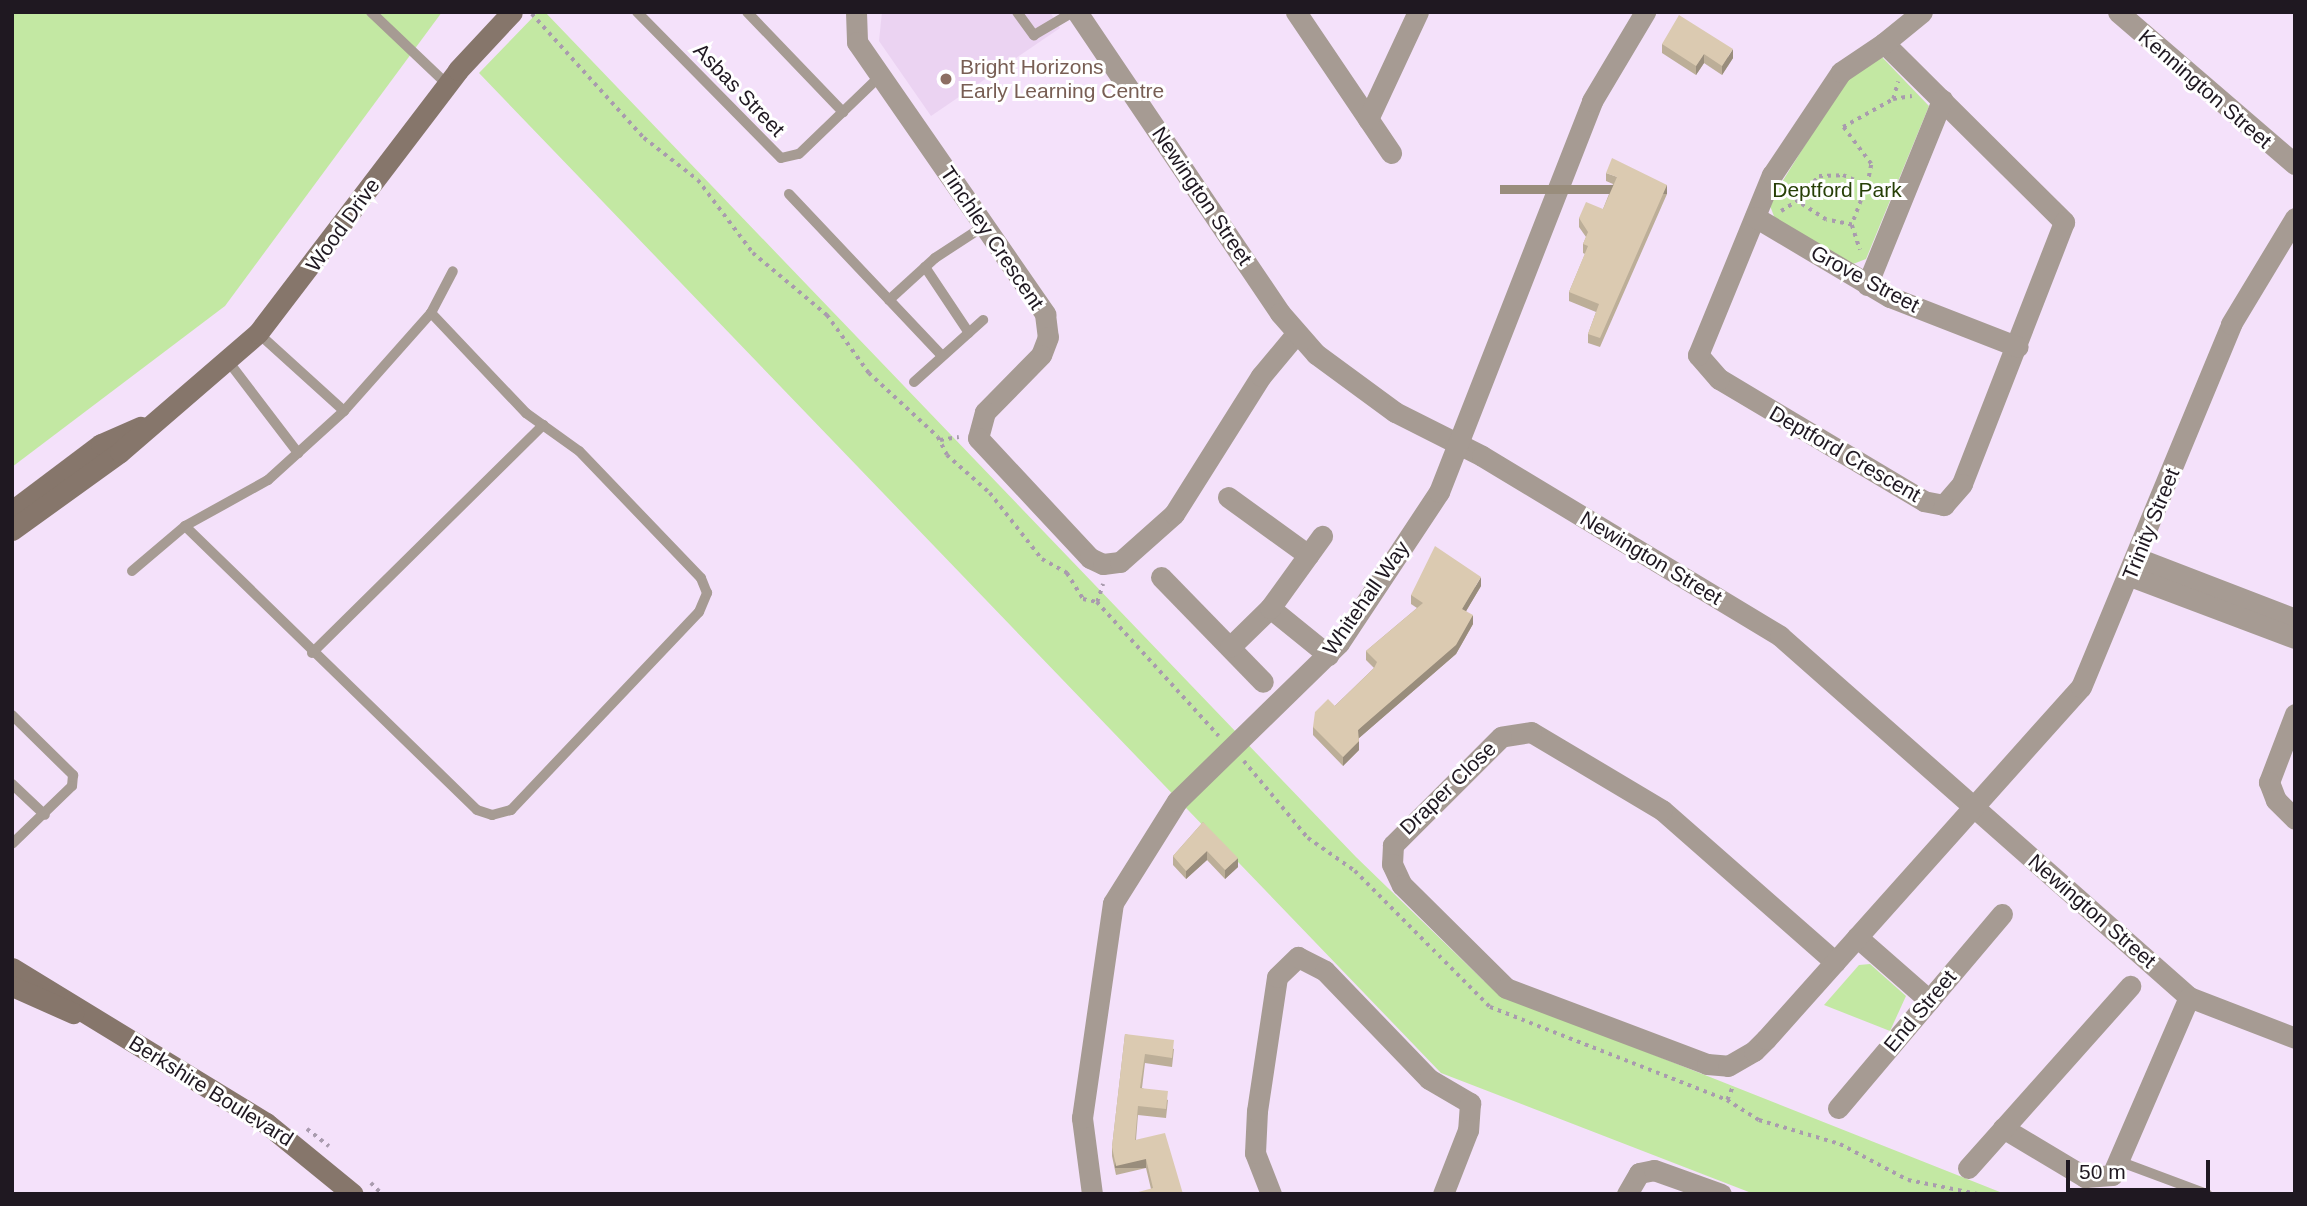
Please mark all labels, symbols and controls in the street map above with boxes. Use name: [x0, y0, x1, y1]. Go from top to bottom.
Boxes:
street label: Kennington Street: [2133, 24, 2277, 154]
street label: Asbas Street: [688, 38, 790, 142]
place label: Bright Horizons Early Learning Centre: [960, 54, 1164, 104]
marker: Bright Horizons Early Learning Centre: [938, 71, 954, 87]
street label: Newington Street: [1147, 122, 1257, 270]
street label: Tinchley Crescent: [935, 162, 1049, 314]
street label: Wood Drive: [301, 173, 385, 277]
park label: Deptford Park: [1772, 177, 1902, 203]
street label: Grove Street: [1807, 240, 1923, 318]
street label: Deptford Crescent: [1765, 400, 1925, 508]
street label: Trinity Street: [2117, 464, 2185, 584]
street label: Newington Street: [1575, 506, 1727, 610]
street label: Whitehall Way: [1317, 536, 1415, 660]
street label: Draper Close: [1395, 736, 1501, 840]
street label: Newington Street: [2023, 849, 2161, 973]
street label: End Street: [1878, 965, 1962, 1057]
street label: Berkshire Boulevard: [124, 1030, 298, 1152]
scale bar: [2069, 1146, 2212, 1190]
text: 50 m: [2079, 1160, 2126, 1183]

